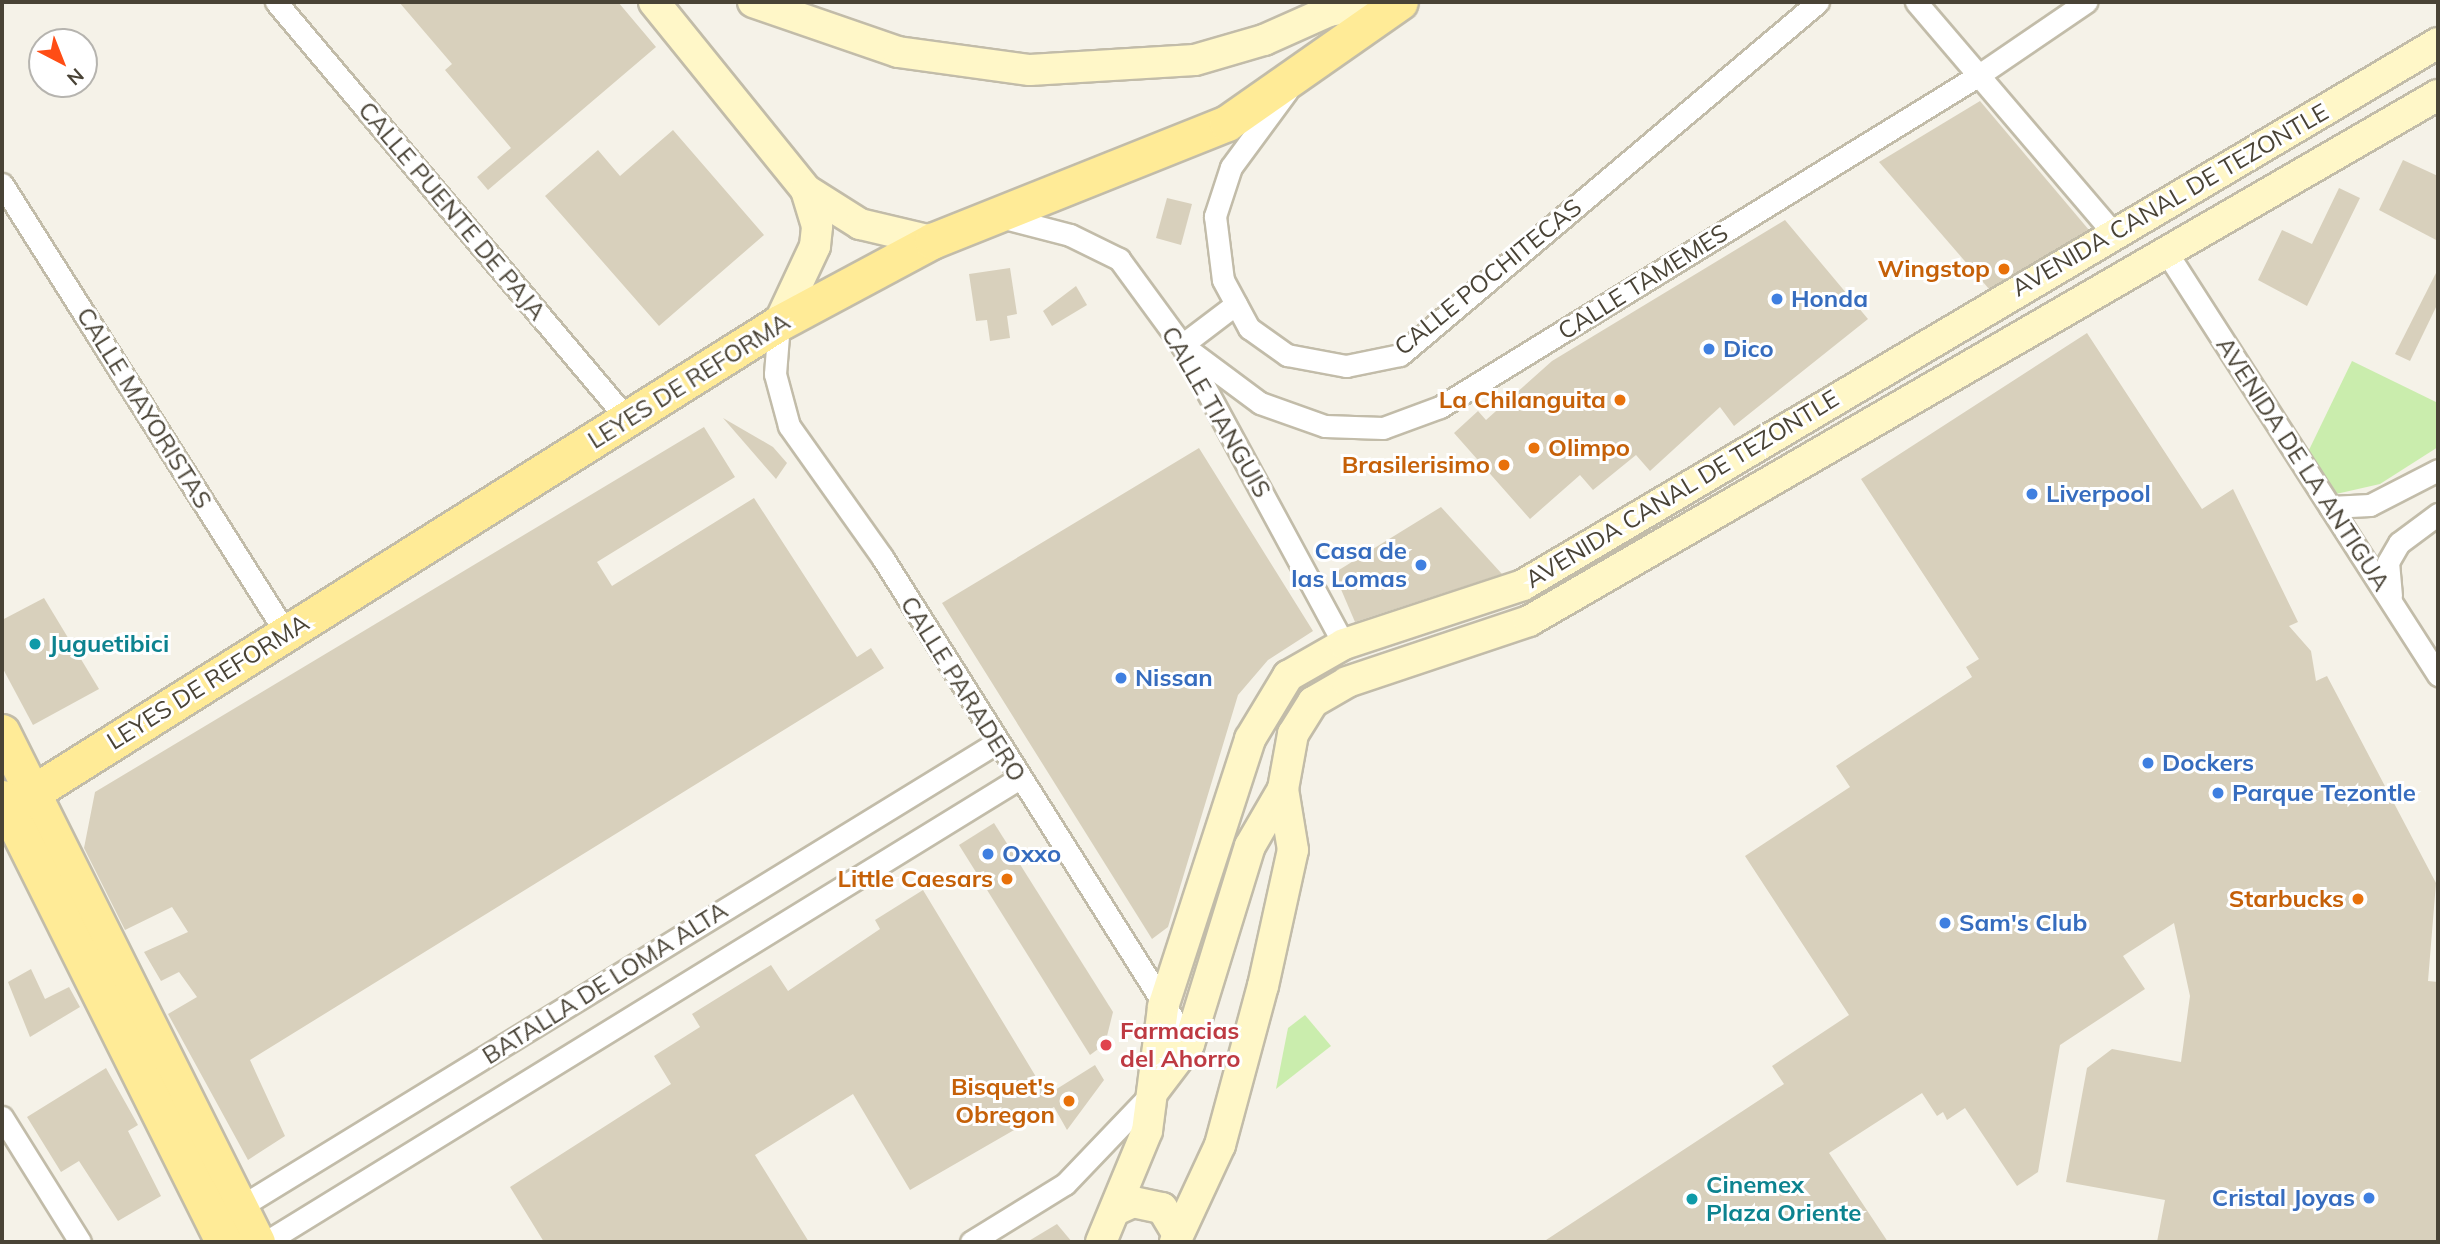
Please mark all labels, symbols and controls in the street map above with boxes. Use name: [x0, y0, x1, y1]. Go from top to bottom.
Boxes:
north arrow: [28, 28, 98, 98]
text: N: [62, 63, 89, 91]
street label: CALLE PUENTE DE PAJA: [352, 96, 552, 326]
street label: AVENIDA CANAL DE TEZONTLE: [2007, 97, 2333, 303]
street label: CALLE POCHITECAS: [1389, 193, 1587, 361]
street label: CALLE TAMEMES: [1553, 218, 1733, 346]
place label: Wingstop: [1877, 255, 1990, 283]
marker: Wingstop: [1996, 261, 2012, 277]
place label: Honda: [1791, 285, 1868, 313]
marker: Honda: [1769, 291, 1785, 307]
street label: CALLE MAYORISTAS: [70, 302, 218, 514]
street label: LEYES DE REFORMA: [583, 307, 795, 455]
street label: CALLE TIANGUIS: [1155, 321, 1277, 503]
street label: AVENIDA DE LA ANTIGUA: [2210, 332, 2396, 596]
place label: Dico: [1723, 335, 1774, 363]
marker: Dico: [1701, 341, 1717, 357]
street label: AVENIDA CANAL DE TEZONTLE: [1520, 384, 1844, 594]
place label: La Chilanguita: [1439, 386, 1606, 414]
marker: La Chilanguita: [1612, 392, 1628, 408]
place label: Olimpo: [1548, 434, 1630, 462]
marker: Olimpo: [1526, 440, 1542, 456]
place label: Brasilerisimo: [1342, 451, 1490, 479]
marker: Brasilerisimo: [1496, 457, 1512, 473]
place label: Liverpool: [2046, 480, 2151, 508]
marker: Liverpool: [2024, 486, 2040, 502]
place label: Casa de las Lomas: [1291, 537, 1407, 593]
marker: Casa de las Lomas: [1413, 557, 1429, 573]
street label: CALLE PARADERO: [894, 591, 1032, 787]
street label: LEYES DE REFORMA: [102, 608, 314, 756]
place label: Juguetibici: [49, 630, 169, 658]
marker: Juguetibici: [27, 636, 43, 652]
place label: Nissan: [1135, 664, 1213, 692]
marker: Nissan: [1113, 670, 1129, 686]
place label: Dockers: [2162, 749, 2254, 777]
marker: Dockers: [2140, 755, 2156, 771]
place label: Parque Tezontle: [2232, 779, 2416, 807]
marker: Parque Tezontle: [2210, 785, 2226, 801]
place label: Oxxo: [1002, 840, 1061, 868]
marker: Oxxo: [980, 846, 996, 862]
place label: Little Caesars: [838, 865, 993, 893]
marker: Little Caesars: [999, 871, 1015, 887]
place label: Starbucks: [2229, 885, 2344, 913]
marker: Starbucks: [2350, 891, 2366, 907]
street label: BATALLA DE LOMA ALTA: [477, 896, 733, 1070]
place label: Sam's Club: [1959, 909, 2087, 937]
marker: Sam's Club: [1937, 915, 1953, 931]
place label: Farmacias del Ahorro: [1120, 1017, 1240, 1073]
marker: Farmacias del Ahorro: [1098, 1037, 1114, 1053]
place label: Bisquet's Obregon: [951, 1073, 1055, 1129]
marker: Bisquet's Obregon: [1061, 1093, 1077, 1109]
place label: Cinemex Plaza Oriente: [1706, 1171, 1861, 1227]
place label: Cristal Joyas: [2212, 1184, 2355, 1212]
marker: Cristal Joyas: [2361, 1190, 2377, 1206]
marker: Cinemex Plaza Oriente: [1684, 1191, 1700, 1207]

